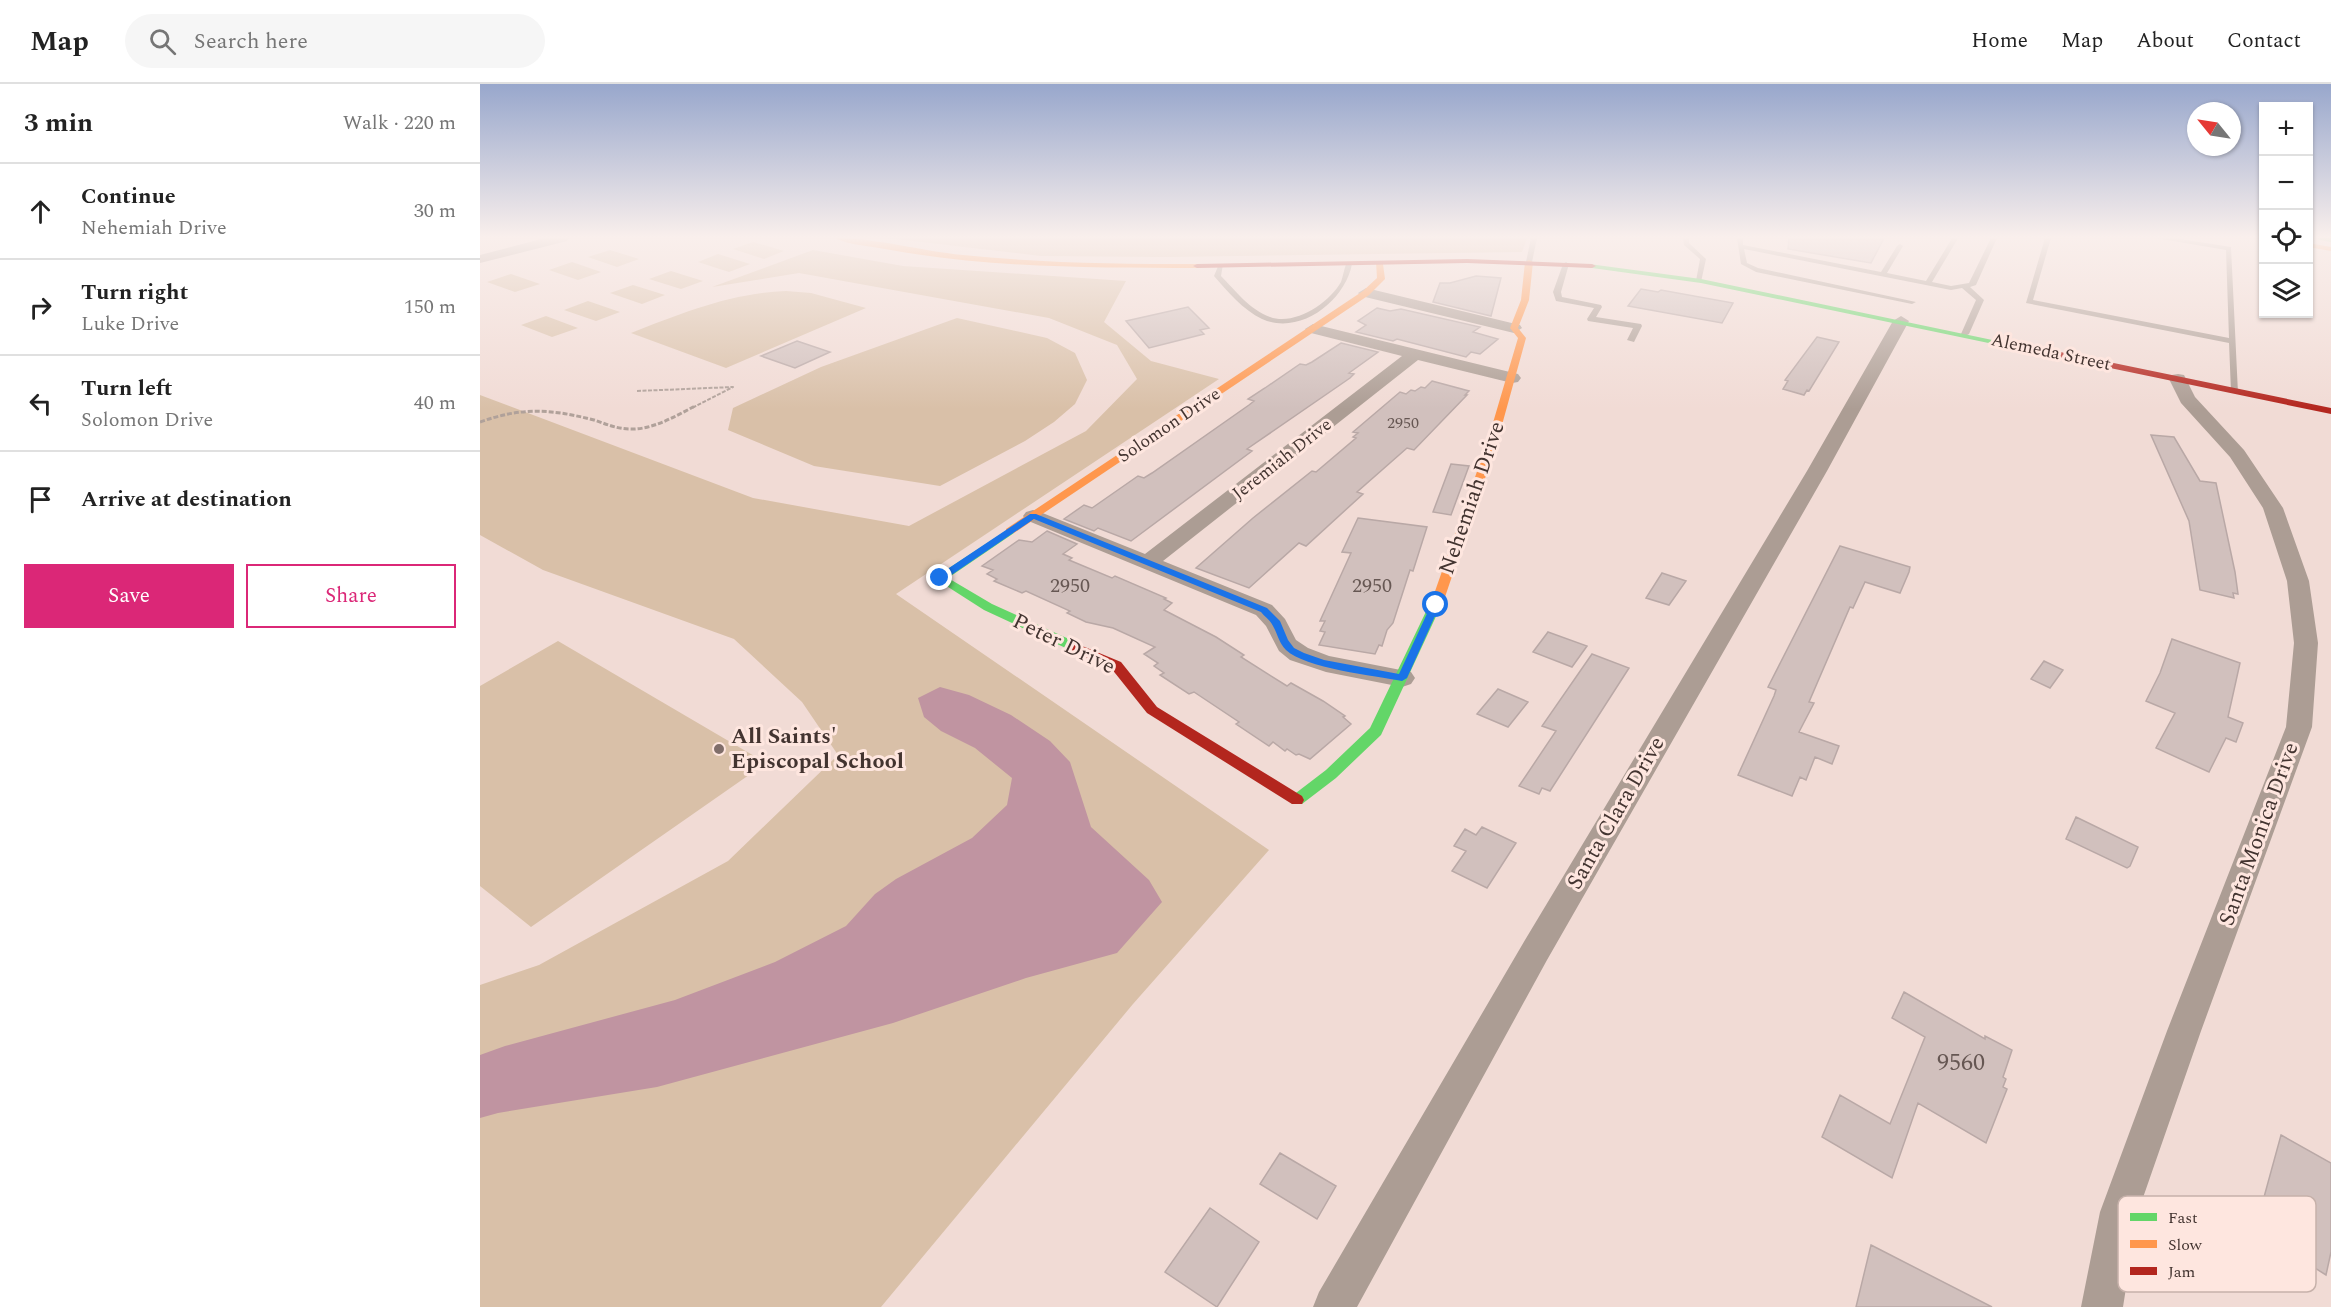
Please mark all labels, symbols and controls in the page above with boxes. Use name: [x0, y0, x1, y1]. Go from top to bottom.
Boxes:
search box: [125, 14, 545, 68]
text: Map: [30, 20, 89, 63]
icon: search: [146, 25, 179, 58]
text: Search here: [194, 25, 308, 58]
text: Home: [1971, 25, 2028, 57]
text: Map: [2061, 25, 2103, 57]
text: About: [2136, 25, 2194, 57]
text: Contact: [2227, 25, 2301, 57]
north arrow: [2187, 102, 2241, 156]
map controls: [2259, 102, 2313, 318]
button: +: [2259, 102, 2313, 156]
text: 3 min: [24, 103, 93, 143]
text: Walk · 220 m: [343, 108, 456, 138]
button: −: [2259, 156, 2313, 210]
text: Continue: [81, 180, 176, 213]
icon: ahead: [24, 195, 57, 228]
text: 30 m: [414, 196, 456, 226]
button: locate: [2259, 210, 2313, 264]
text: Nehemiah Drive: [81, 213, 227, 243]
button: layers: [2259, 264, 2313, 318]
text: Turn right: [81, 276, 188, 309]
icon: right: [24, 291, 57, 324]
text: 150 m: [404, 292, 456, 322]
text: Luke Drive: [81, 309, 179, 339]
street label: Alemeda Street: [1988, 326, 2114, 378]
text: Turn left: [81, 372, 173, 405]
street label: Solomon Drive: [1112, 381, 1226, 469]
icon: left: [24, 387, 57, 420]
text: 40 m: [414, 388, 456, 418]
text: Solomon Drive: [81, 405, 213, 435]
street label: Jeremiah Drive: [1226, 411, 1338, 507]
house number: 2950: [1387, 411, 1419, 435]
street label: Nehemiah Drive: [1430, 417, 1514, 579]
icon: arrive: [24, 483, 57, 516]
text: Arrive at destination: [81, 483, 292, 516]
button: Save: [24, 564, 234, 628]
button: Share: [246, 564, 456, 628]
route end: [926, 564, 952, 590]
house number: 2950: [1050, 571, 1090, 601]
house number: 2950: [1352, 571, 1392, 601]
route start: [1422, 591, 1448, 617]
street label: Peter Drive: [1007, 605, 1121, 683]
place label: All Saints' Episcopal School: [731, 720, 904, 778]
street label: Santa Clara Drive: [1559, 730, 1673, 896]
street label: Santa Monica Drive: [2210, 738, 2308, 930]
marker: All Saints' Episcopal School: [712, 742, 726, 756]
house number: 9560: [1937, 1045, 1985, 1081]
legend: [2118, 1196, 2316, 1292]
text: Fast: [2168, 1206, 2198, 1230]
text: Slow: [2168, 1233, 2203, 1257]
text: Jam: [2168, 1260, 2196, 1284]

